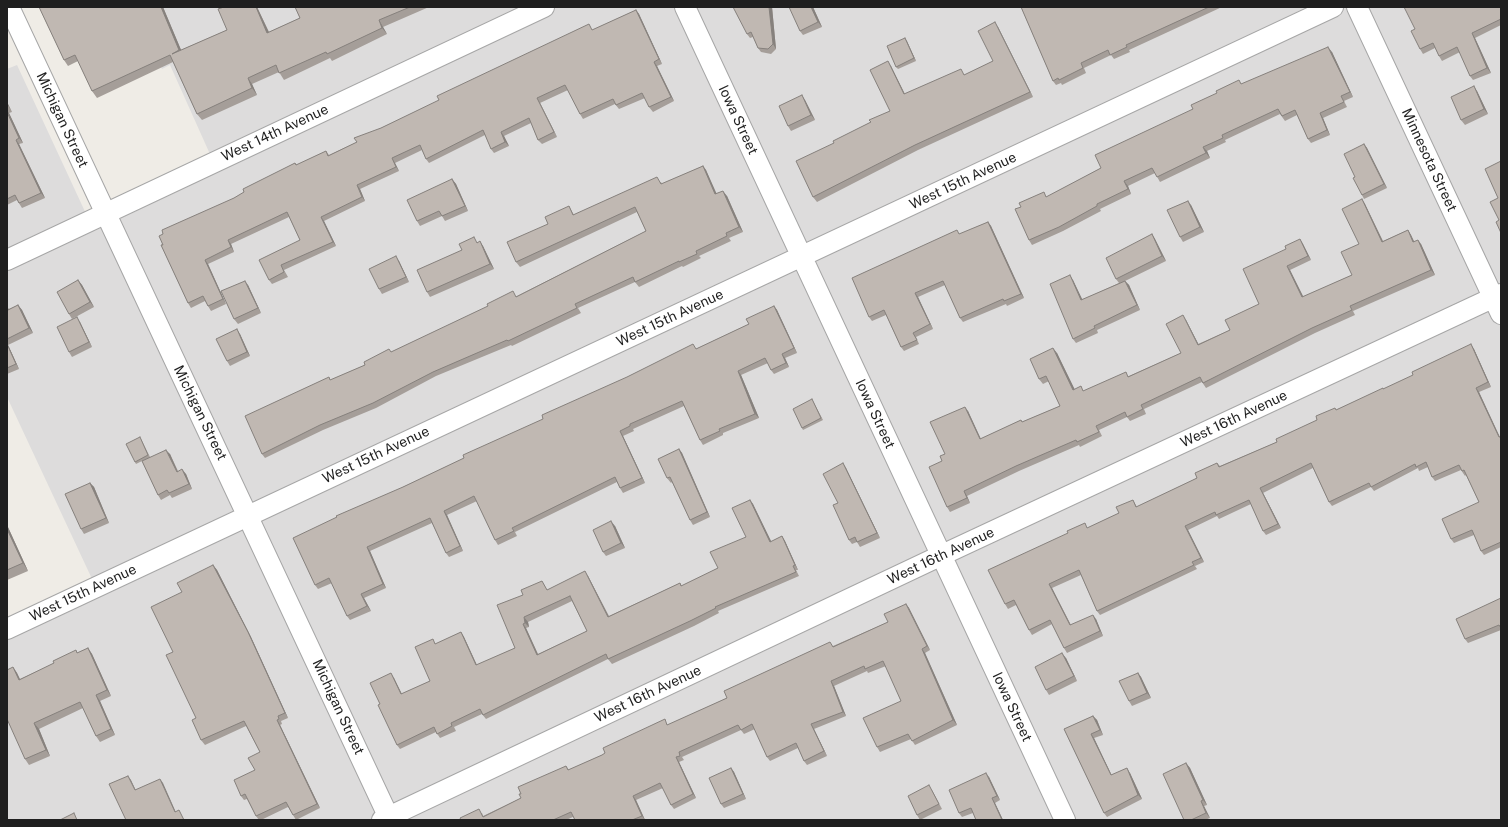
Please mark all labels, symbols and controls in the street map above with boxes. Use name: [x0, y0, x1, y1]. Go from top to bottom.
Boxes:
street label: Michigan Street: [33, 70, 91, 170]
street label: Iowa Street: [715, 83, 761, 157]
street label: West 14th Avenue: [219, 101, 331, 165]
street label: Minnesota Street: [1398, 106, 1460, 214]
street label: West 15th Avenue: [907, 149, 1019, 213]
street label: West 15th Avenue: [614, 286, 726, 350]
street label: Michigan Street: [170, 363, 230, 463]
street label: Iowa Street: [852, 377, 898, 451]
street label: West 16th Avenue: [1178, 387, 1290, 451]
street label: West 15th Avenue: [320, 423, 432, 487]
street label: West 16th Avenue: [885, 524, 997, 588]
street label: West 15th Avenue: [27, 561, 139, 625]
street label: Michigan Street: [309, 657, 367, 757]
street label: West 16th Avenue: [592, 662, 704, 726]
street label: Iowa Street: [989, 670, 1035, 744]

